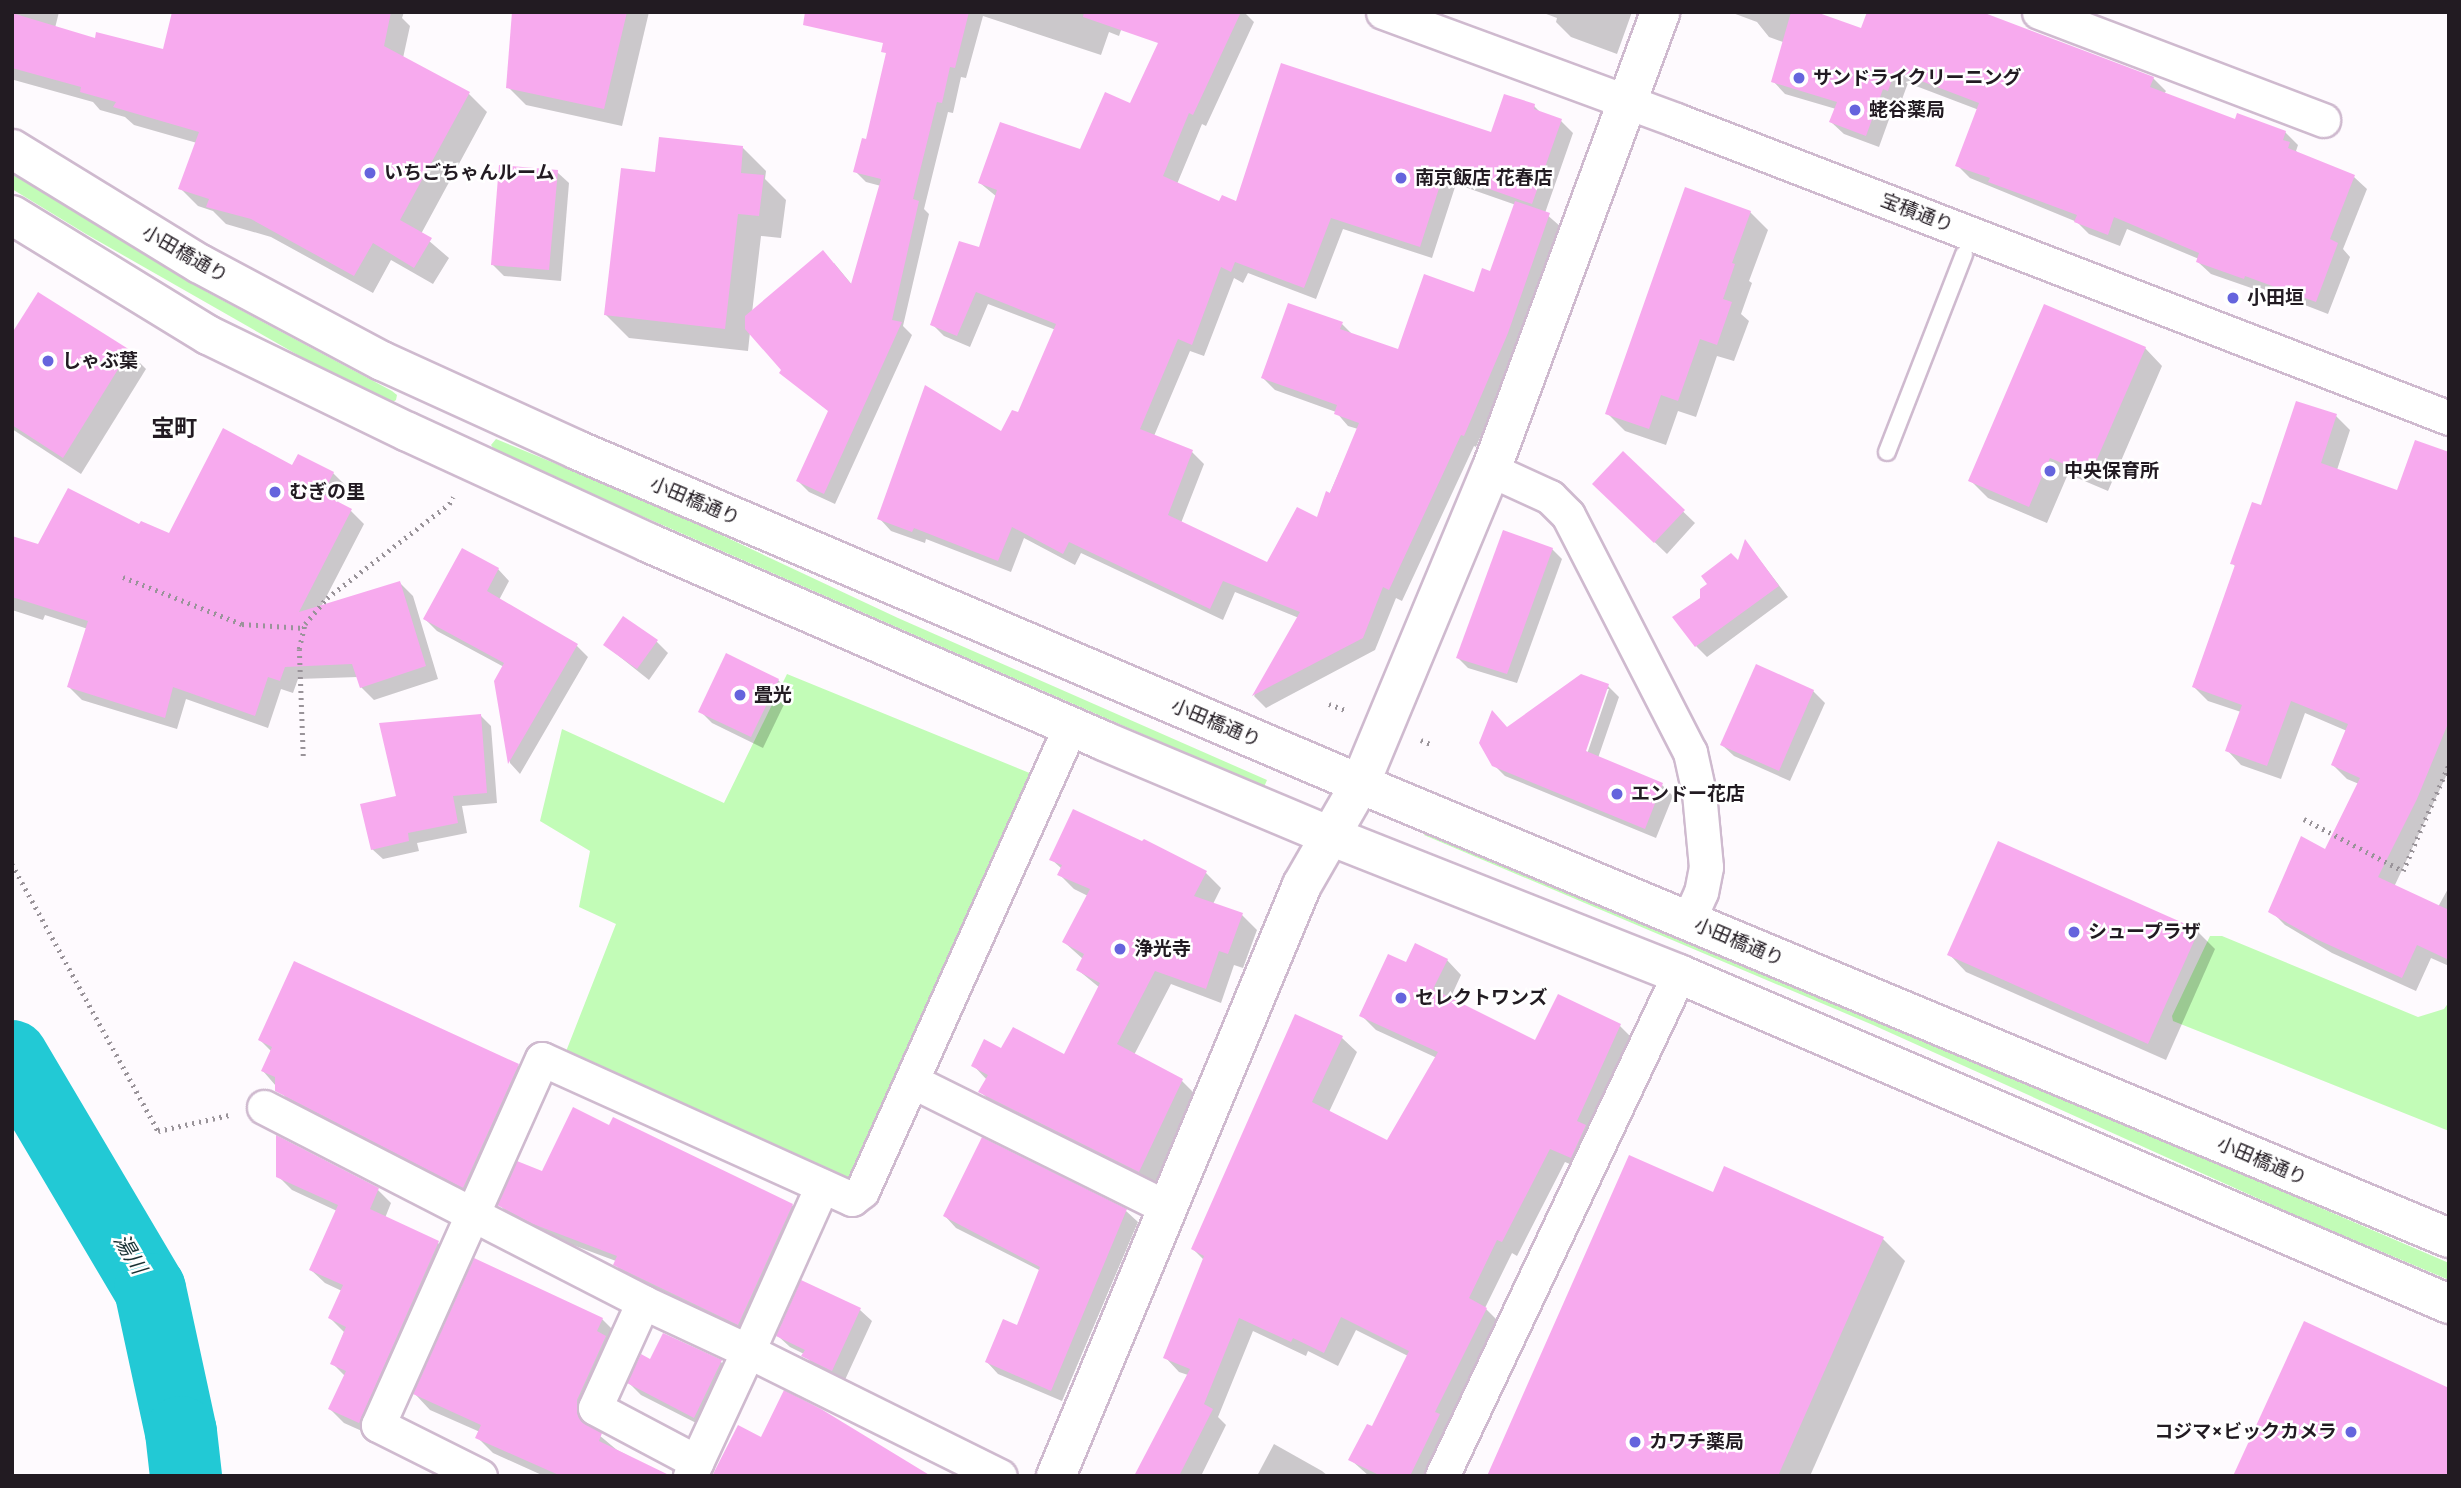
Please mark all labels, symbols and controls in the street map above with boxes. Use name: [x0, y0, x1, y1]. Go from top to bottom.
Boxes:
place label: サンドライクリーニング: [1813, 67, 2022, 89]
marker: サンドライクリーニング: [1791, 70, 1807, 86]
place label: 蛯谷薬局: [1869, 99, 1945, 121]
marker: 蛯谷薬局: [1847, 102, 1863, 118]
place label: いちごちゃんルーム: [384, 162, 555, 184]
marker: いちごちゃんルーム: [362, 165, 378, 181]
place label: 南京飯店 花春店: [1415, 167, 1553, 189]
marker: 南京飯店 花春店: [1393, 170, 1409, 186]
street label: 宝積通り: [1877, 189, 1957, 237]
street label: 小田橋通り: [138, 220, 232, 288]
place label: 小田垣: [2247, 287, 2304, 309]
marker: 小田垣: [2225, 290, 2241, 306]
place label: しゃぶ葉: [62, 350, 138, 372]
marker: しゃぶ葉: [40, 353, 56, 369]
district label: 宝町: [151, 414, 197, 442]
place label: 中央保育所: [2064, 460, 2159, 482]
marker: 中央保育所: [2042, 463, 2058, 479]
street label: 小田橋通り: [647, 472, 743, 530]
place label: むぎの里: [289, 481, 365, 503]
marker: むぎの里: [267, 484, 283, 500]
place label: 畳光: [754, 684, 792, 706]
marker: 畳光: [732, 687, 748, 703]
street label: 小田橋通り: [1168, 694, 1264, 752]
place label: エンドー花店: [1631, 783, 1745, 805]
marker: エンドー花店: [1609, 786, 1625, 802]
street label: 小田橋通り: [1691, 913, 1787, 971]
place label: シュープラザ: [2088, 921, 2202, 943]
marker: シュープラザ: [2066, 924, 2082, 940]
place label: 浄光寺: [1134, 938, 1191, 960]
marker: 浄光寺: [1112, 941, 1128, 957]
place label: セレクトワンズ: [1415, 987, 1548, 1009]
marker: セレクトワンズ: [1393, 990, 1409, 1006]
street label: 小田橋通り: [2214, 1132, 2310, 1190]
water label: 湯川: [108, 1230, 152, 1278]
place label: コジマ×ビックカメラ: [2154, 1421, 2337, 1443]
marker: コジマ×ビックカメラ: [2343, 1424, 2359, 1440]
place label: カワチ薬局: [1649, 1431, 1744, 1453]
marker: カワチ薬局: [1627, 1434, 1643, 1450]

